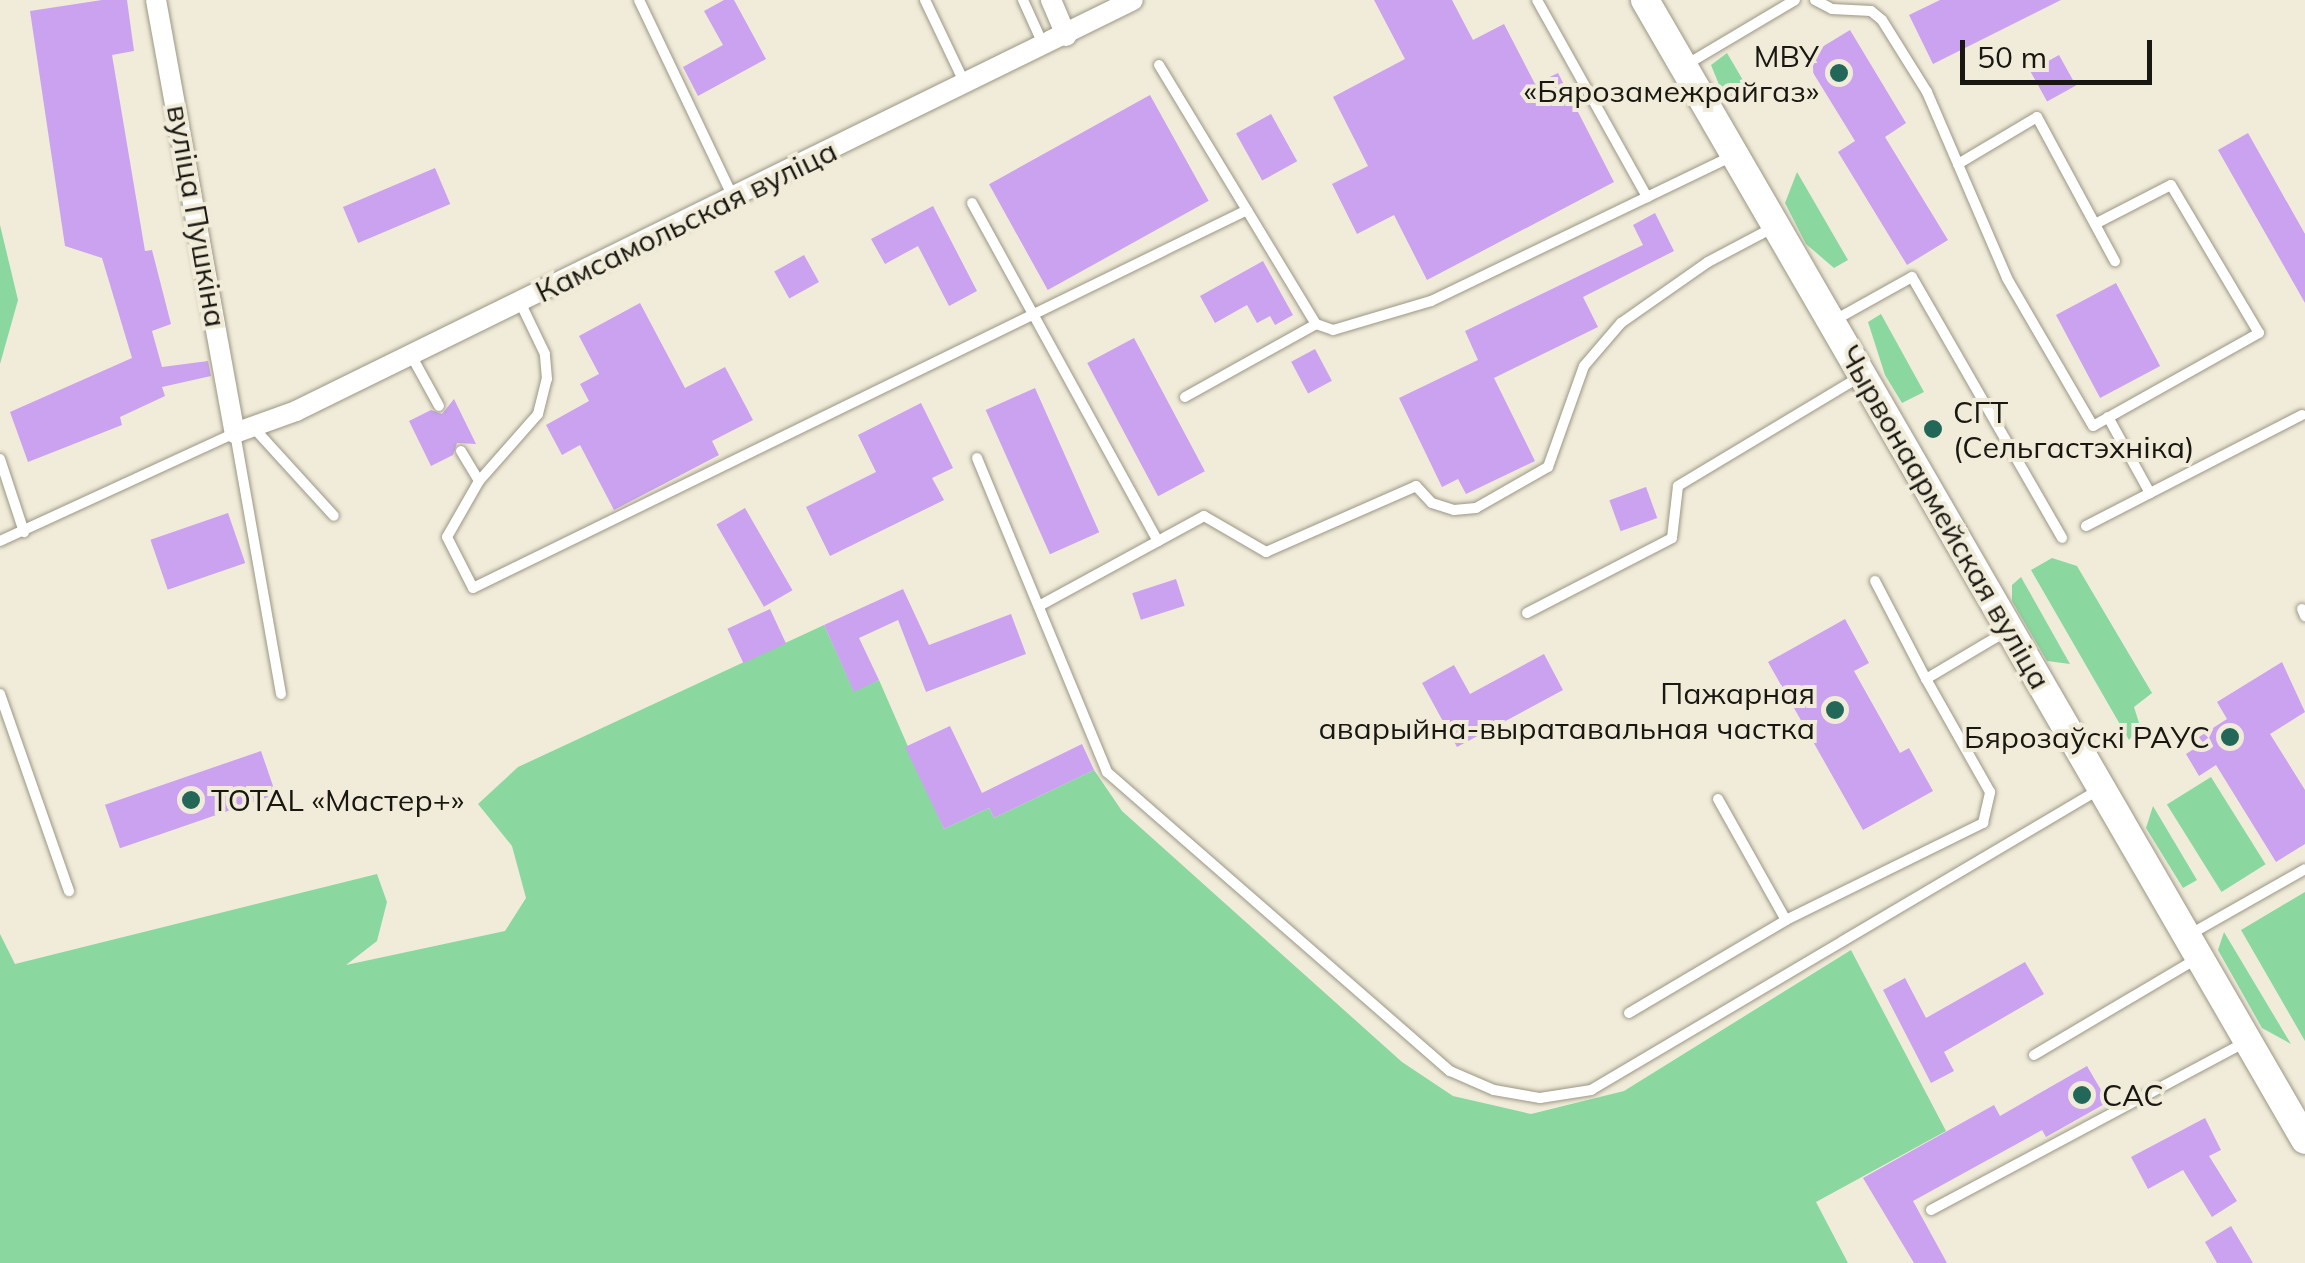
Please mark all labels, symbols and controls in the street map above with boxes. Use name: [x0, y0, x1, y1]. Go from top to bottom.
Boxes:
scale bar: [1965, 20, 2158, 82]
place label: МВУ «Бярозамежрайгаз»: [1524, 38, 1819, 108]
text: 50 m: [1977, 38, 2047, 76]
marker: МВУ «Бярозамежрайгаз»: [1828, 62, 1850, 84]
street label: вуліца Пушкіна: [160, 102, 234, 330]
street label: Камсамольская вуліца: [529, 132, 843, 310]
street label: Чырвонаармейская вуліца: [1832, 339, 2058, 695]
place label: СГТ (Сельгастэхніка): [1953, 394, 2195, 464]
marker: СГТ (Сельгастэхніка): [1922, 418, 1944, 440]
place label: Пажарная аварыйна-выратавальная частка: [1318, 675, 1815, 746]
marker: Пажарная аварыйна-выратавальная частка: [1824, 699, 1846, 721]
place label: Бярозаўскі РАУС: [1964, 719, 2210, 755]
marker: Бярозаўскі РАУС: [2219, 726, 2241, 748]
place label: TOTAL «Мастер+»: [211, 782, 464, 818]
marker: TOTAL «Мастер+»: [180, 789, 202, 811]
place label: САС: [2102, 1077, 2164, 1113]
marker: САС: [2071, 1084, 2093, 1106]

